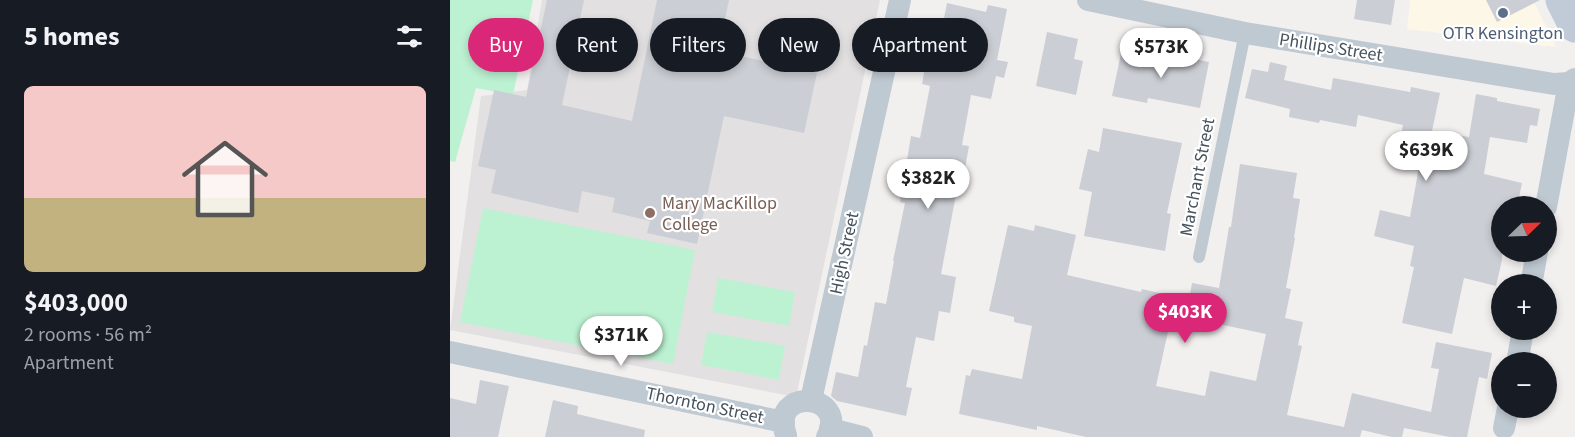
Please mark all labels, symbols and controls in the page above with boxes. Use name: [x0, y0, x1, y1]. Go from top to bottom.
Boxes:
marker: OTR Kensington: [1496, 6, 1510, 20]
text: 5 homes: [24, 18, 119, 55]
chip: Buy: [468, 18, 544, 72]
chip: Rent: [556, 18, 638, 72]
chip: Filters: [650, 18, 746, 72]
chip: New: [758, 18, 840, 72]
chip: Apartment: [852, 18, 988, 72]
icon: filters: [393, 20, 426, 53]
place label: OTR Kensington: [1443, 21, 1563, 46]
street label: Phillips Street: [1277, 27, 1384, 68]
pin: $573K: [1119, 28, 1203, 79]
text: $573K: [1134, 33, 1188, 61]
street label: Marchant Street: [1174, 116, 1221, 238]
icon: home: [171, 125, 279, 233]
pin: $639K: [1384, 131, 1468, 182]
text: $639K: [1399, 136, 1453, 164]
pin: $382K: [886, 159, 970, 210]
text: $382K: [901, 164, 955, 192]
place label: Mary MacKillop College: [662, 191, 777, 237]
north arrow: [1491, 196, 1557, 262]
map controls: [1491, 196, 1557, 418]
marker: Mary MacKillop College: [643, 206, 657, 220]
street label: High Street: [824, 210, 865, 297]
button: +: [1491, 274, 1557, 340]
text: $403,000: [24, 284, 128, 321]
pin: $403K: [1143, 293, 1227, 344]
text: $403K: [1158, 298, 1212, 326]
pin: $371K: [579, 316, 663, 367]
text: 2 rooms · 56 m²: [24, 321, 152, 349]
text: $371K: [594, 321, 648, 349]
text: Apartment: [24, 349, 114, 377]
button: −: [1491, 352, 1557, 418]
street label: Thornton Street: [644, 381, 766, 430]

